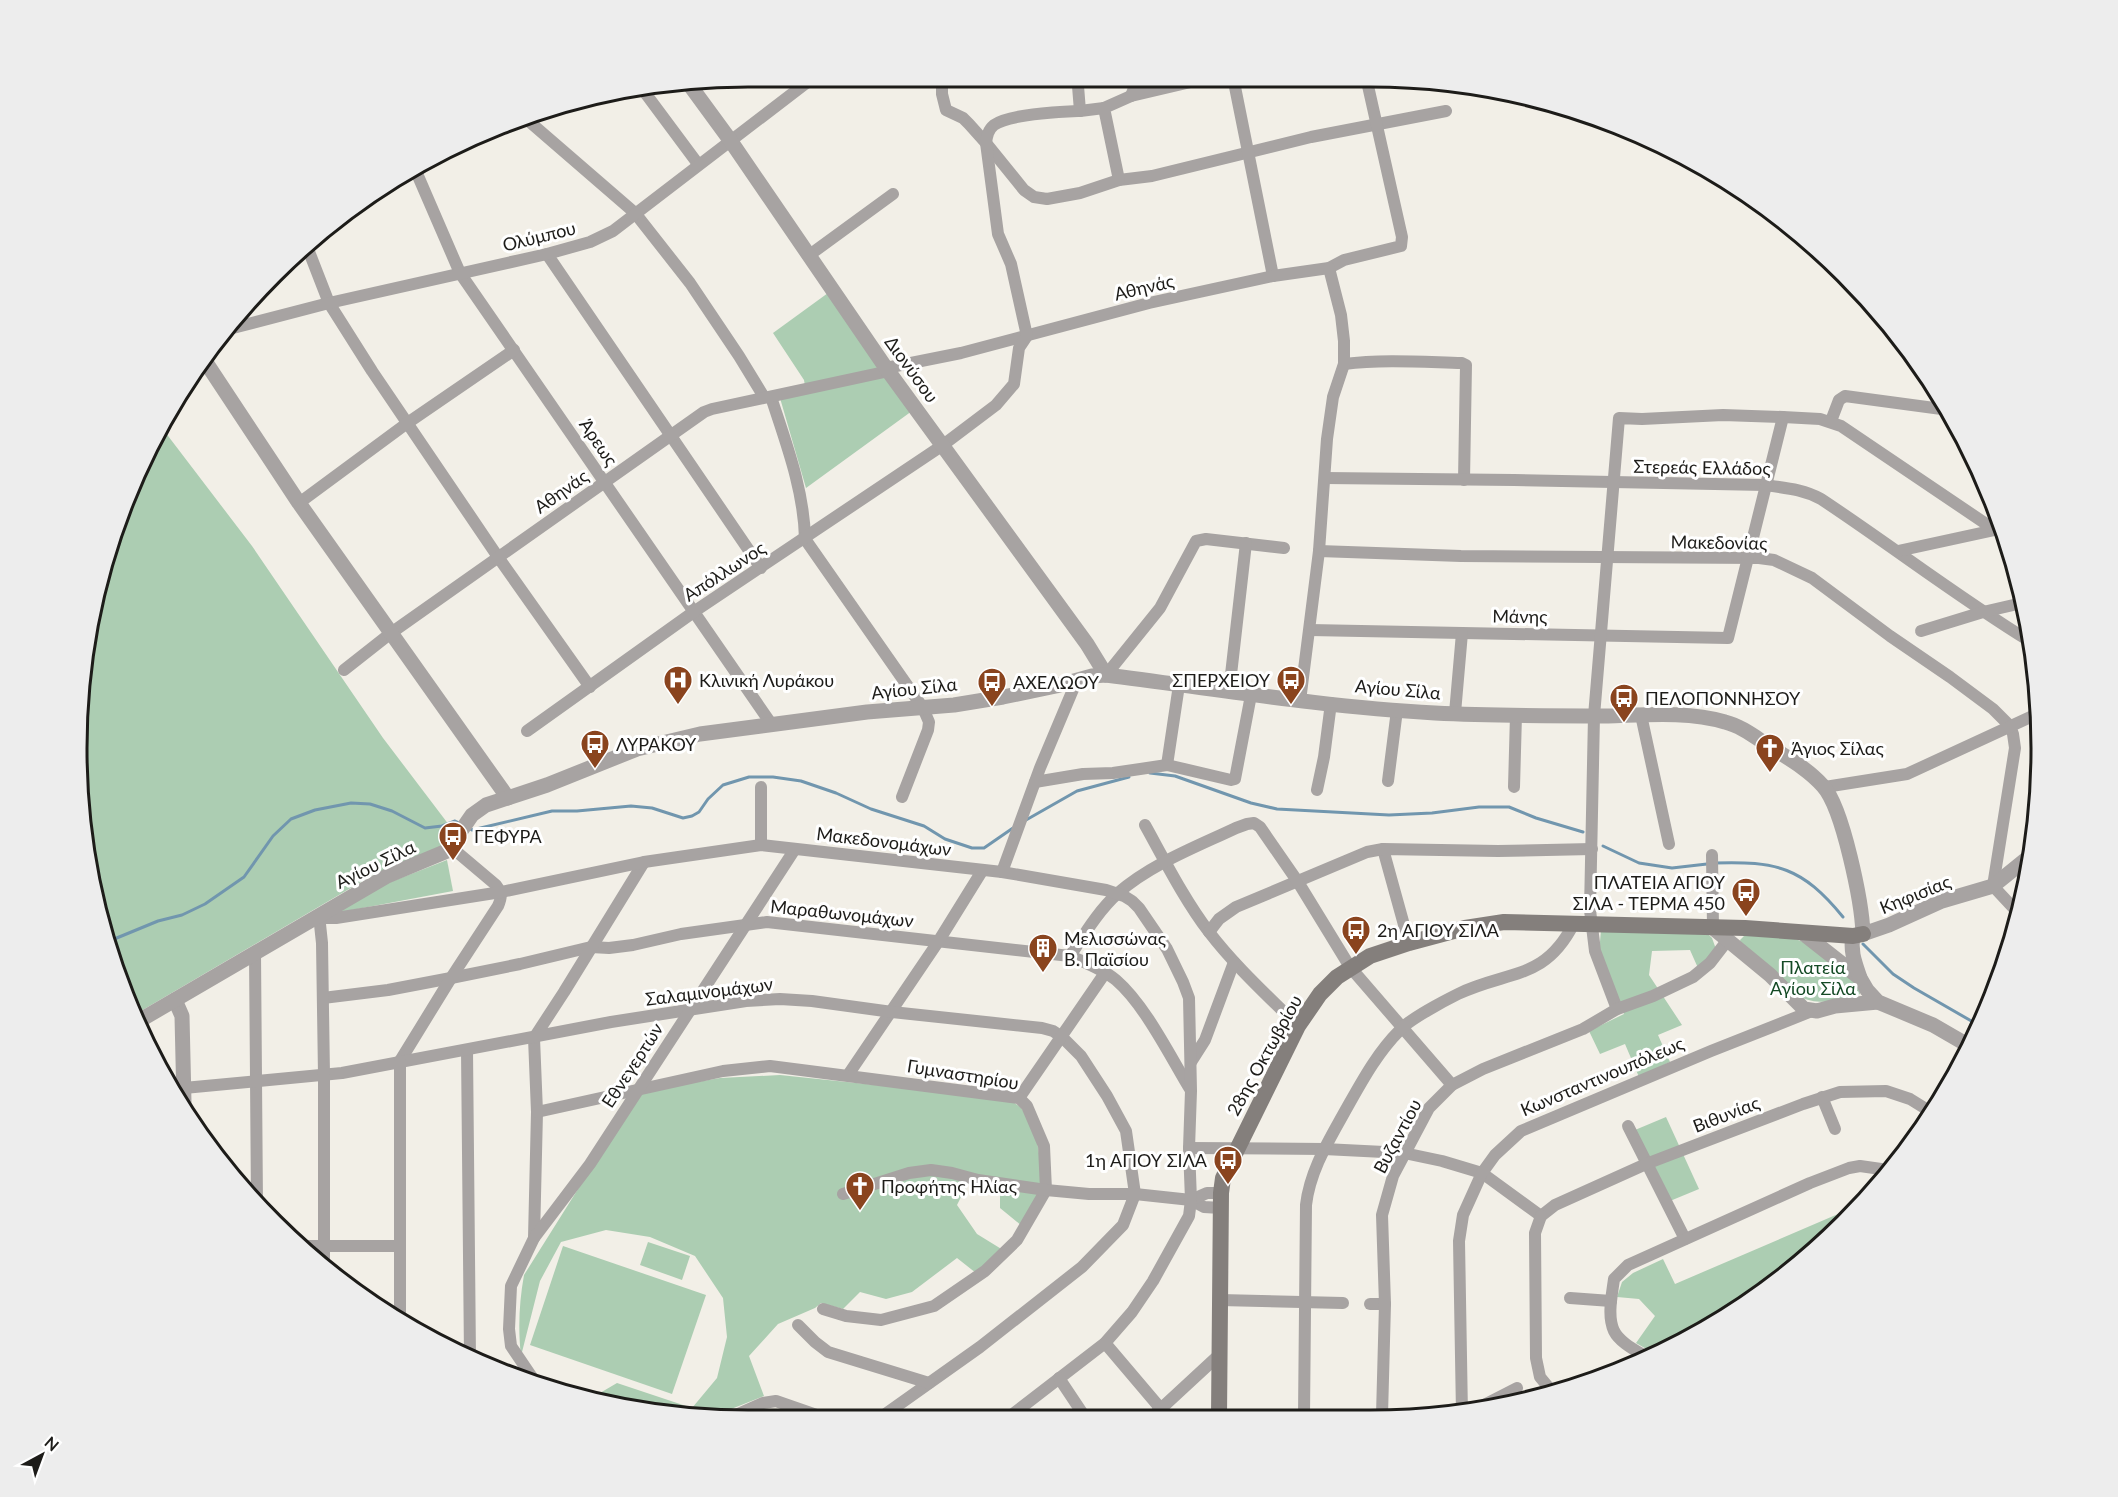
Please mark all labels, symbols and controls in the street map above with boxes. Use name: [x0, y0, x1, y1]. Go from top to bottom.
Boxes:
street label: Ολύμπου: [500, 216, 578, 256]
street label: Αθηνάς: [1112, 269, 1177, 305]
street label: Διονύσου: [880, 331, 944, 407]
street label: Άρεως: [575, 414, 623, 470]
street label: Στερεάς Ελλάδος: [1633, 455, 1771, 479]
street label: Αθηνάς: [530, 464, 593, 517]
street label: Μακεδονίας: [1670, 530, 1768, 554]
street label: Απόλλωνος: [679, 536, 770, 606]
street label: Μάνης: [1492, 605, 1548, 627]
hospital icon: Κλινική Λυράκου: [662, 664, 694, 706]
bus stop icon: ΣΠΕΡΧΕΙΟΥ: [1275, 664, 1307, 706]
bus stop icon: ΑΧΕΛΩΟΥ: [976, 666, 1008, 708]
place label: Κλινική Λυράκου: [699, 669, 834, 691]
place label: ΣΠΕΡΧΕΙΟΥ: [1172, 669, 1271, 691]
place label: ΑΧΕΛΩΟΥ: [1013, 671, 1100, 693]
street label: Αγίου Σίλα: [870, 673, 958, 703]
street label: Αγίου Σίλα: [1354, 674, 1442, 704]
bus stop icon: ΠΕΛΟΠΟΝΝΗΣΟΥ: [1608, 682, 1640, 724]
place label: ΠΕΛΟΠΟΝΝΗΣΟΥ: [1645, 687, 1801, 709]
bus stop icon: ΛΥΡΑΚΟΥ: [579, 728, 611, 770]
church icon: Άγιος Σίλας: [1754, 732, 1786, 774]
place label: ΛΥΡΑΚΟΥ: [616, 733, 697, 755]
place label: Άγιος Σίλας: [1791, 737, 1884, 759]
bus stop icon: ΓΕΦΥΡΑ: [437, 820, 469, 862]
street label: Μακεδονομάχων: [815, 822, 953, 860]
place label: ΓΕΦΥΡΑ: [474, 825, 542, 847]
street label: Αγίου Σίλα: [332, 835, 419, 893]
street label: Κηφισίας: [1876, 870, 1954, 918]
place label: ΠΛΑΤΕΙΑ ΑΓΙΟΥ ΣΙΛΑ - ΤΕΡΜΑ 450: [1573, 871, 1726, 914]
bus stop icon: ΠΛΑΤΕΙΑ ΑΓΙΟΥ ΣΙΛΑ - ΤΕΡΜΑ 450: [1730, 876, 1762, 918]
street label: Μαραθωνομάχων: [769, 895, 915, 931]
bus stop icon: 2η ΑΓΙΟΥ ΣΙΛΑ: [1340, 914, 1372, 956]
place label: 2η ΑΓΙΟΥ ΣΙΛΑ: [1377, 919, 1500, 941]
place label: Μελισσώνας B. Παϊσίου: [1064, 927, 1167, 970]
building icon: Μελισσώνας B. Παϊσίου: [1027, 932, 1059, 974]
park label: Πλατεία Αγίου Σίλα: [1770, 956, 1856, 999]
street label: Σαλαμινομάχων: [644, 972, 774, 1010]
street label: 28ης Οκτωβρίου: [1222, 991, 1306, 1119]
street label: Εθνεγερτών: [597, 1019, 667, 1111]
street label: Κωνσταντινουπόλεως: [1517, 1031, 1688, 1120]
street label: Γυμναστηρίου: [906, 1054, 1020, 1094]
street label: Βιθυνίας: [1689, 1091, 1763, 1137]
street label: Βυζαντίου: [1368, 1095, 1426, 1177]
bus stop icon: 1η ΑΓΙΟΥ ΣΙΛΑ: [1212, 1144, 1244, 1186]
place label: 1η ΑΓΙΟΥ ΣΙΛΑ: [1085, 1149, 1208, 1171]
church icon: Προφήτης Ηλίας: [844, 1170, 876, 1212]
place label: Προφήτης Ηλίας: [881, 1175, 1018, 1197]
north arrow: [12, 1425, 72, 1485]
text: N: [41, 1432, 63, 1455]

